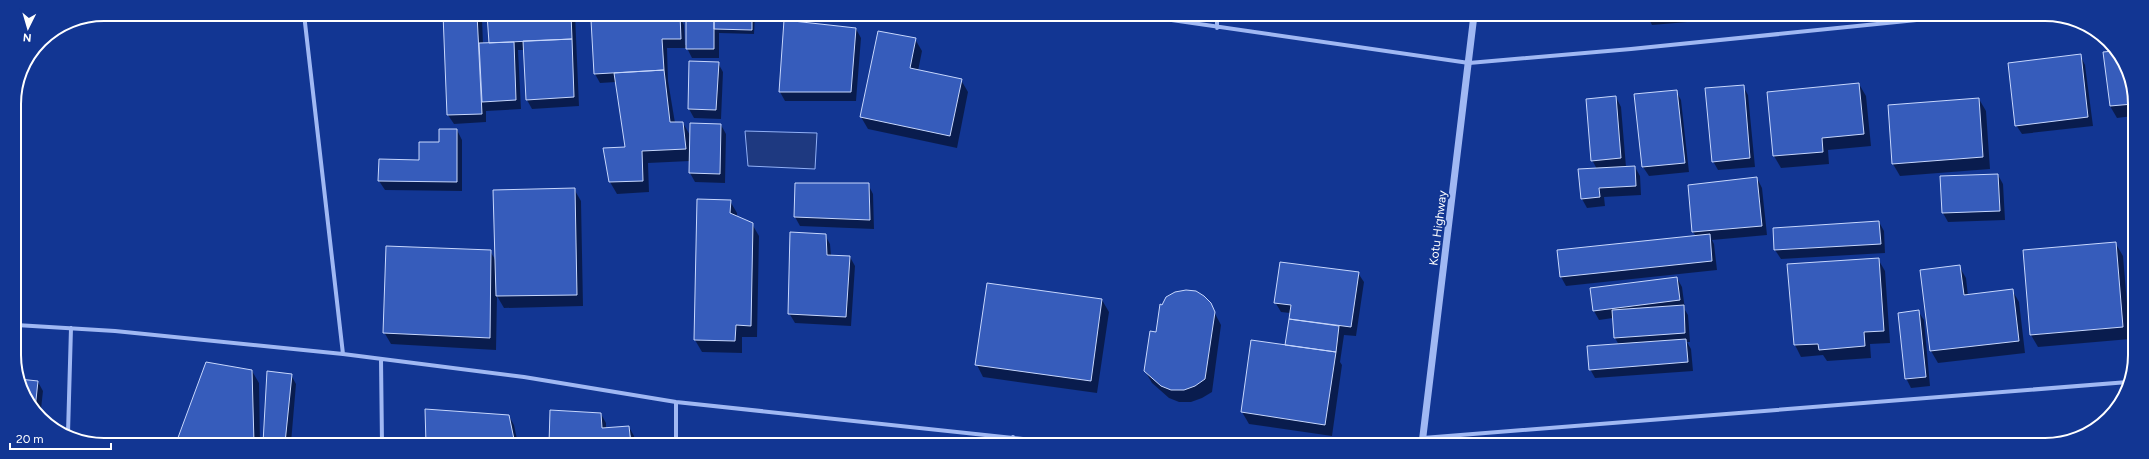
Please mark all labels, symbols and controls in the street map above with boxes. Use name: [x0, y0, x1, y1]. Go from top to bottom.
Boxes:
north arrow: [8, 8, 48, 48]
text: N: [22, 31, 32, 44]
street label: Kotu Highway: [1426, 189, 1450, 266]
scale bar: [10, 425, 111, 451]
text: 20 m: [16, 432, 44, 446]

